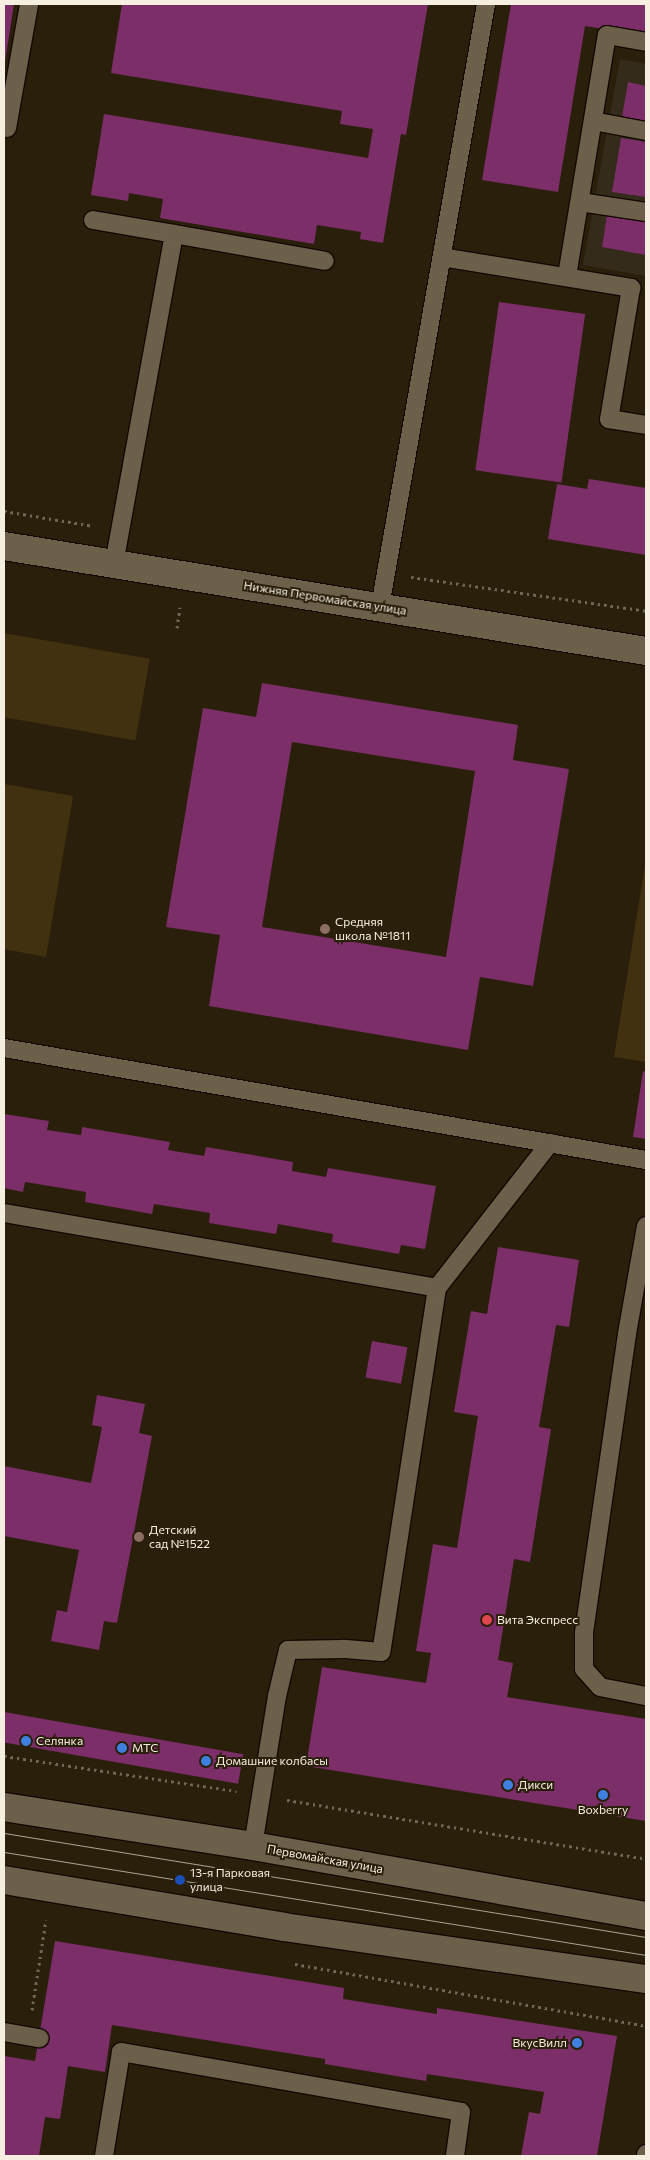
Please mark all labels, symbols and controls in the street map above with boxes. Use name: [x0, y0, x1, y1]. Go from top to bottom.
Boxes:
street label: Нижняя Первомайская улица: [243, 578, 407, 618]
place label: Средняя школа №1811: [335, 915, 410, 943]
marker: Средняя школа №1811: [319, 923, 331, 935]
place label: Детский сад №1522: [149, 1523, 210, 1551]
marker: Детский сад №1522: [133, 1531, 145, 1543]
place label: Вита Экспресс: [497, 1613, 578, 1627]
marker: Вита Экспресс: [481, 1614, 493, 1626]
place label: Селянка: [36, 1734, 83, 1748]
marker: Селянка: [20, 1735, 32, 1747]
place label: МТС: [132, 1741, 159, 1755]
marker: МТС: [116, 1742, 128, 1754]
place label: Домашние колбасы: [216, 1754, 328, 1768]
marker: Домашние колбасы: [200, 1755, 212, 1767]
place label: Дикси: [518, 1778, 553, 1792]
marker: Дикси: [502, 1779, 514, 1791]
marker: Boxberry: [597, 1789, 609, 1801]
place label: Boxberry: [578, 1803, 628, 1817]
street label: Первомайская улица: [266, 1842, 384, 1876]
place label: 13-я Парковая улица: [190, 1866, 270, 1894]
marker: 13-я Парковая улица: [174, 1874, 186, 1886]
place label: ВкусВилл: [512, 2036, 567, 2050]
marker: ВкусВилл: [571, 2037, 583, 2049]

